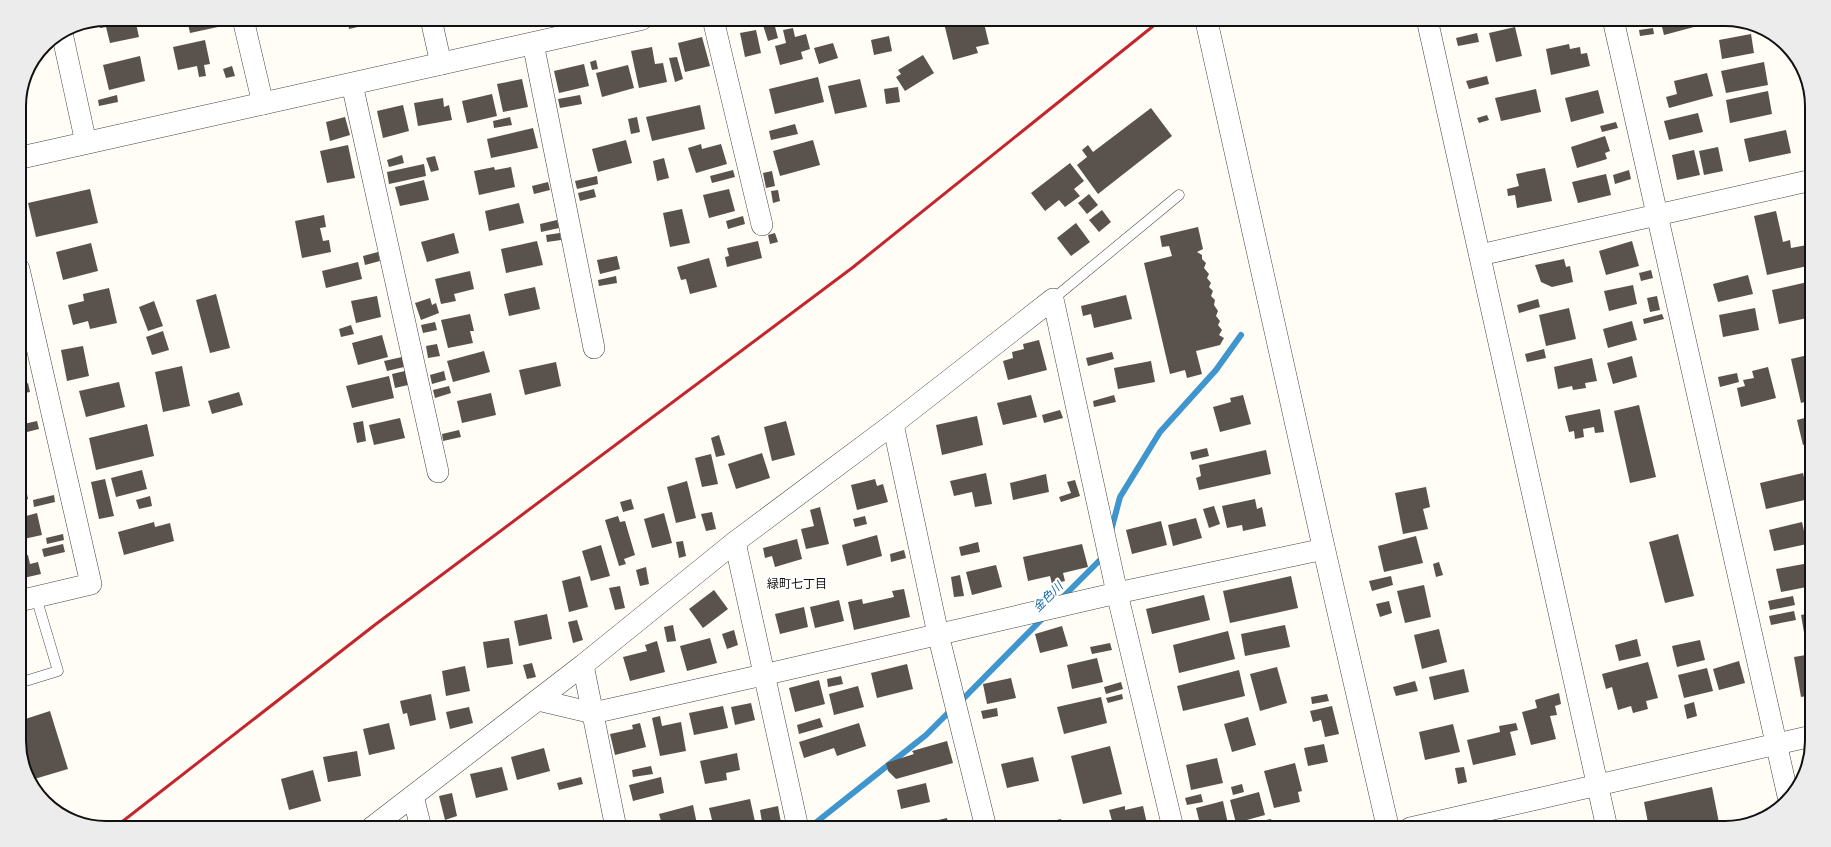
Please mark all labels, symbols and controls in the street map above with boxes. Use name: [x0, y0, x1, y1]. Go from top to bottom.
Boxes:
district label: 緑町七丁目: [767, 577, 827, 591]
water label: 金色川: [1030, 578, 1067, 615]

